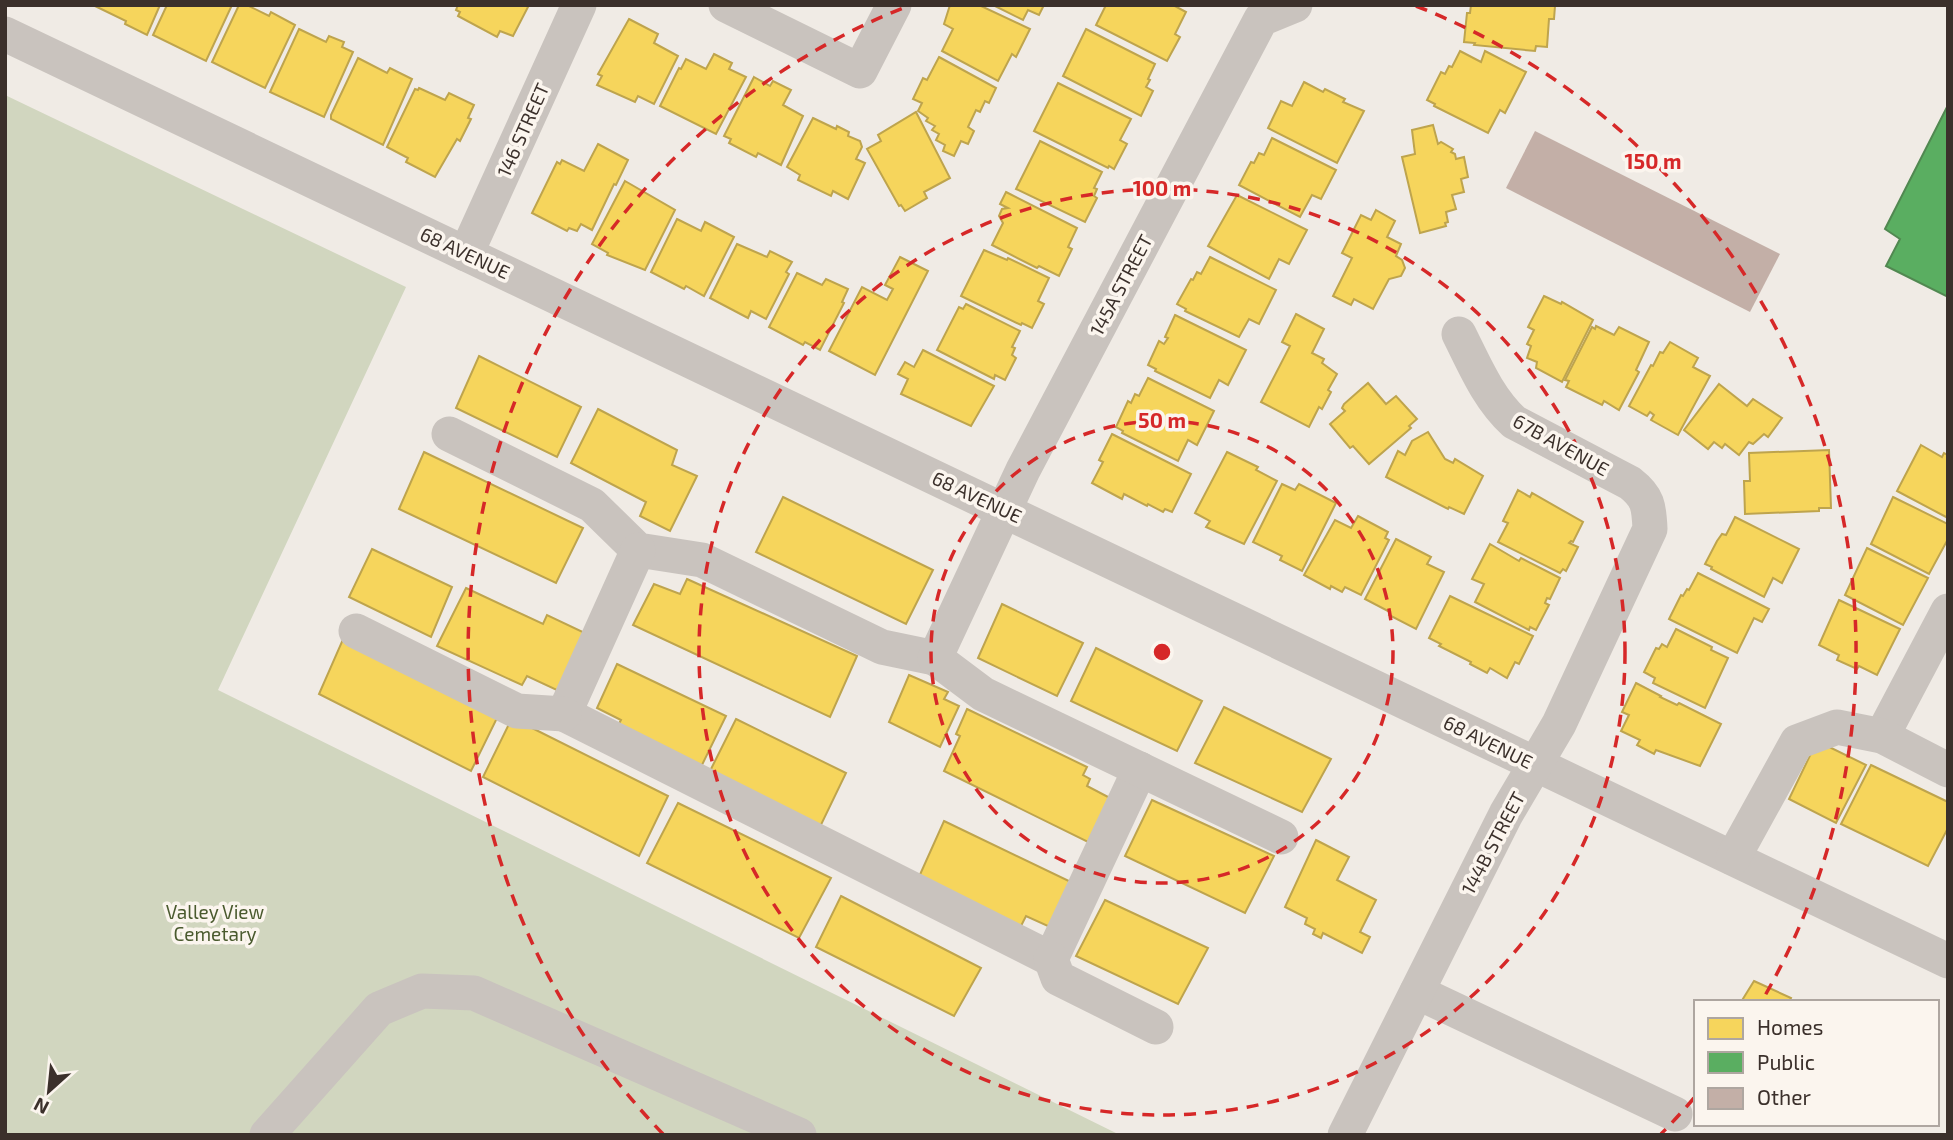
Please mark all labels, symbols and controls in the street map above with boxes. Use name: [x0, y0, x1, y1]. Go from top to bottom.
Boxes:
street label: 146 STREET: [492, 79, 553, 180]
text: 150 m: [1625, 148, 1681, 173]
text: 100 m: [1133, 175, 1191, 200]
street label: 68 AVENUE: [417, 222, 514, 283]
street label: 145A STREET: [1084, 230, 1157, 339]
text: 50 m: [1138, 407, 1186, 432]
street label: 67B AVENUE: [1509, 409, 1613, 480]
street label: 68 AVENUE: [929, 466, 1026, 527]
centre of rings: [1150, 640, 1174, 664]
street label: 68 AVENUE: [1440, 710, 1537, 773]
street label: 144B STREET: [1456, 788, 1529, 898]
park label: Valley View Cemetary: [166, 900, 265, 945]
legend: [1694, 1000, 1939, 1126]
text: Homes: [1757, 1014, 1823, 1039]
text: Public: [1757, 1049, 1815, 1074]
north arrow: [14, 1056, 84, 1126]
text: Other: [1757, 1084, 1812, 1109]
text: N: [30, 1093, 52, 1120]

